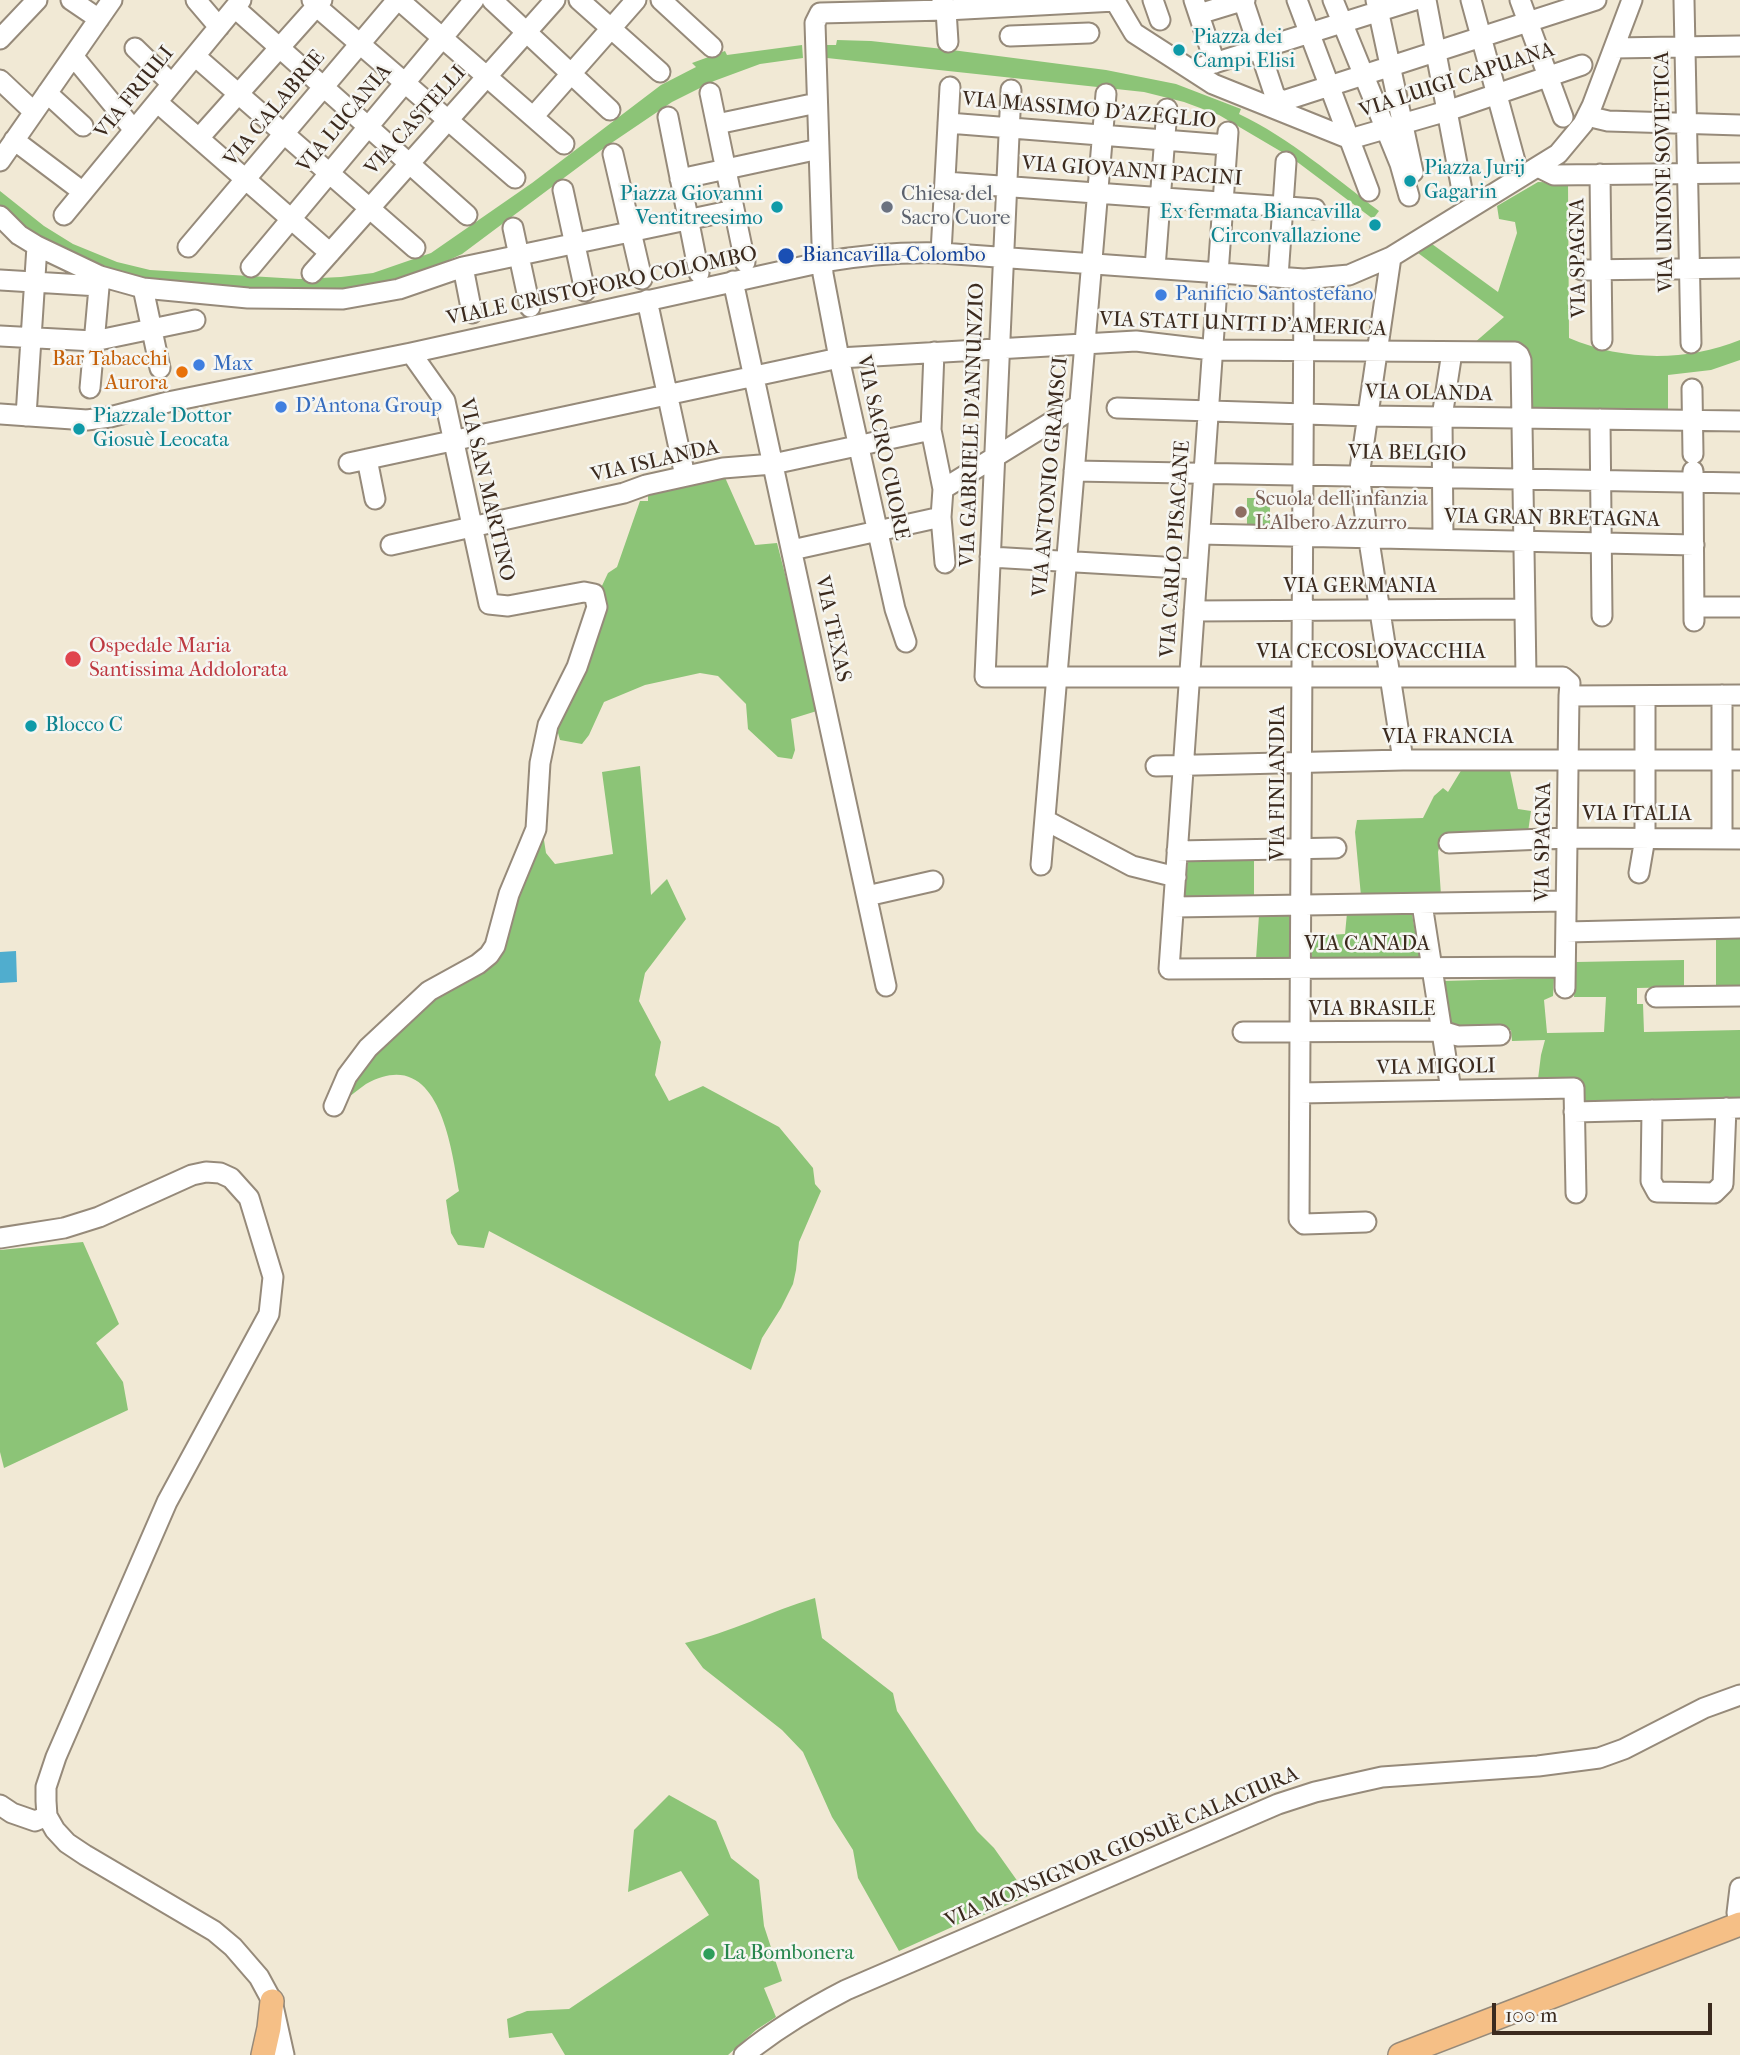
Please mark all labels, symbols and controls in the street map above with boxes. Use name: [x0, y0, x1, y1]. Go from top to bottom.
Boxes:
place label: Piazza dei Campi Elisi: [1193, 25, 1295, 75]
street label: VIA LUIGI CAPUANA: [1356, 38, 1558, 124]
street label: VIA FRIULI: [90, 42, 180, 144]
marker: Piazza dei Campi Elisi: [1171, 42, 1187, 58]
street label: VIA CALABRIE: [219, 46, 331, 172]
street label: VIA UNIONE SOVIETICA: [1650, 51, 1680, 293]
street label: VIA LUCANIA: [292, 60, 398, 178]
street label: VIA CASTELLI: [360, 61, 472, 181]
street label: VIA MASSIMO D'AZEGLIO: [961, 87, 1217, 135]
street label: VIA GIOVANNI PACINI: [1021, 152, 1243, 192]
place label: Piazza Jurij Gagarin: [1424, 156, 1525, 206]
marker: Piazza Jurij Gagarin: [1402, 173, 1418, 189]
place label: Piazza Giovanni Ventitreesimo: [620, 182, 763, 232]
place label: Chiesa del Sacro Cuore: [901, 182, 1010, 232]
street label: VIA SPAGNA: [1565, 198, 1593, 318]
marker: Piazza Giovanni Ventitreesimo: [769, 199, 785, 215]
marker: Chiesa del Sacro Cuore: [879, 199, 895, 215]
place label: Ex fermata Biancavilla Circonvallazione: [1160, 200, 1361, 250]
marker: Ex fermata Biancavilla Circonvallazione: [1367, 217, 1383, 233]
street label: VIALE CRISTOFORO COLOMBO: [444, 242, 760, 332]
place label: Biancavilla-Colombo: [802, 243, 986, 269]
marker: Biancavilla-Colombo: [776, 246, 796, 266]
street label: VIA GABRIELE D'ANNUNZIO: [955, 282, 991, 568]
place label: Panificio Santostefano: [1175, 282, 1373, 308]
marker: Panificio Santostefano: [1153, 287, 1169, 303]
street label: VIA STATI UNITI D'AMERICA: [1099, 307, 1387, 343]
place label: Bar Tabacchi Aurora: [52, 347, 168, 397]
place label: Max: [213, 352, 253, 378]
street label: VIA SACRO CUORE: [850, 353, 914, 543]
street label: VIA ANTONIO GRAMSCI: [1028, 356, 1074, 598]
marker: Max: [191, 357, 207, 373]
marker: Bar Tabacchi Aurora: [174, 364, 190, 380]
street label: VIA OLANDA: [1365, 380, 1493, 408]
place label: D'Antona Group: [295, 394, 442, 420]
street label: VIA SAN MARTINO: [453, 396, 519, 584]
marker: D'Antona Group: [273, 399, 289, 415]
place label: Piazzale Dottor Giosuè Leocata: [93, 404, 231, 454]
marker: Piazzale Dottor Giosuè Leocata: [71, 421, 87, 437]
street label: VIA ISLANDA: [588, 435, 722, 489]
street label: VIA CARLO PISACANE: [1156, 439, 1196, 659]
street label: VIA BELGIO: [1348, 440, 1466, 468]
place label: Scuola dell'infanzia L'Albero Azzurro: [1255, 487, 1428, 537]
marker: Scuola dell'infanzia L'Albero Azzurro: [1233, 504, 1249, 520]
street label: VIA GRAN BRETAGNA: [1444, 505, 1660, 533]
street label: VIA TEXAS: [808, 574, 856, 684]
street label: VIA GERMANIA: [1283, 574, 1437, 600]
place label: Ospedale Maria Santissima Addolorata: [89, 634, 288, 684]
street label: VIA CECOSLOVACCHIA: [1256, 640, 1486, 666]
marker: Ospedale Maria Santissima Addolorata: [63, 649, 83, 669]
street label: VIA FINLANDIA: [1266, 705, 1292, 861]
place label: Blocco C: [45, 713, 123, 739]
marker: Blocco C: [23, 718, 39, 734]
street label: VIA FRANCIA: [1382, 725, 1514, 751]
street label: VIA SPAGNA: [1530, 782, 1558, 902]
street label: VIA ITALIA: [1582, 802, 1692, 828]
street label: VIA CANADA: [1304, 932, 1430, 958]
street label: VIA BRASILE: [1309, 997, 1435, 1023]
street label: VIA MIGOLI: [1376, 1054, 1496, 1082]
street label: VIA MONSIGNOR GIOSUÈ CALACIURA: [941, 1762, 1303, 1934]
place label: La Bombonera: [723, 1941, 854, 1967]
marker: La Bombonera: [701, 1946, 717, 1962]
scale bar: [1495, 1988, 1716, 2032]
text: 100 m: [1505, 2003, 1558, 2027]

